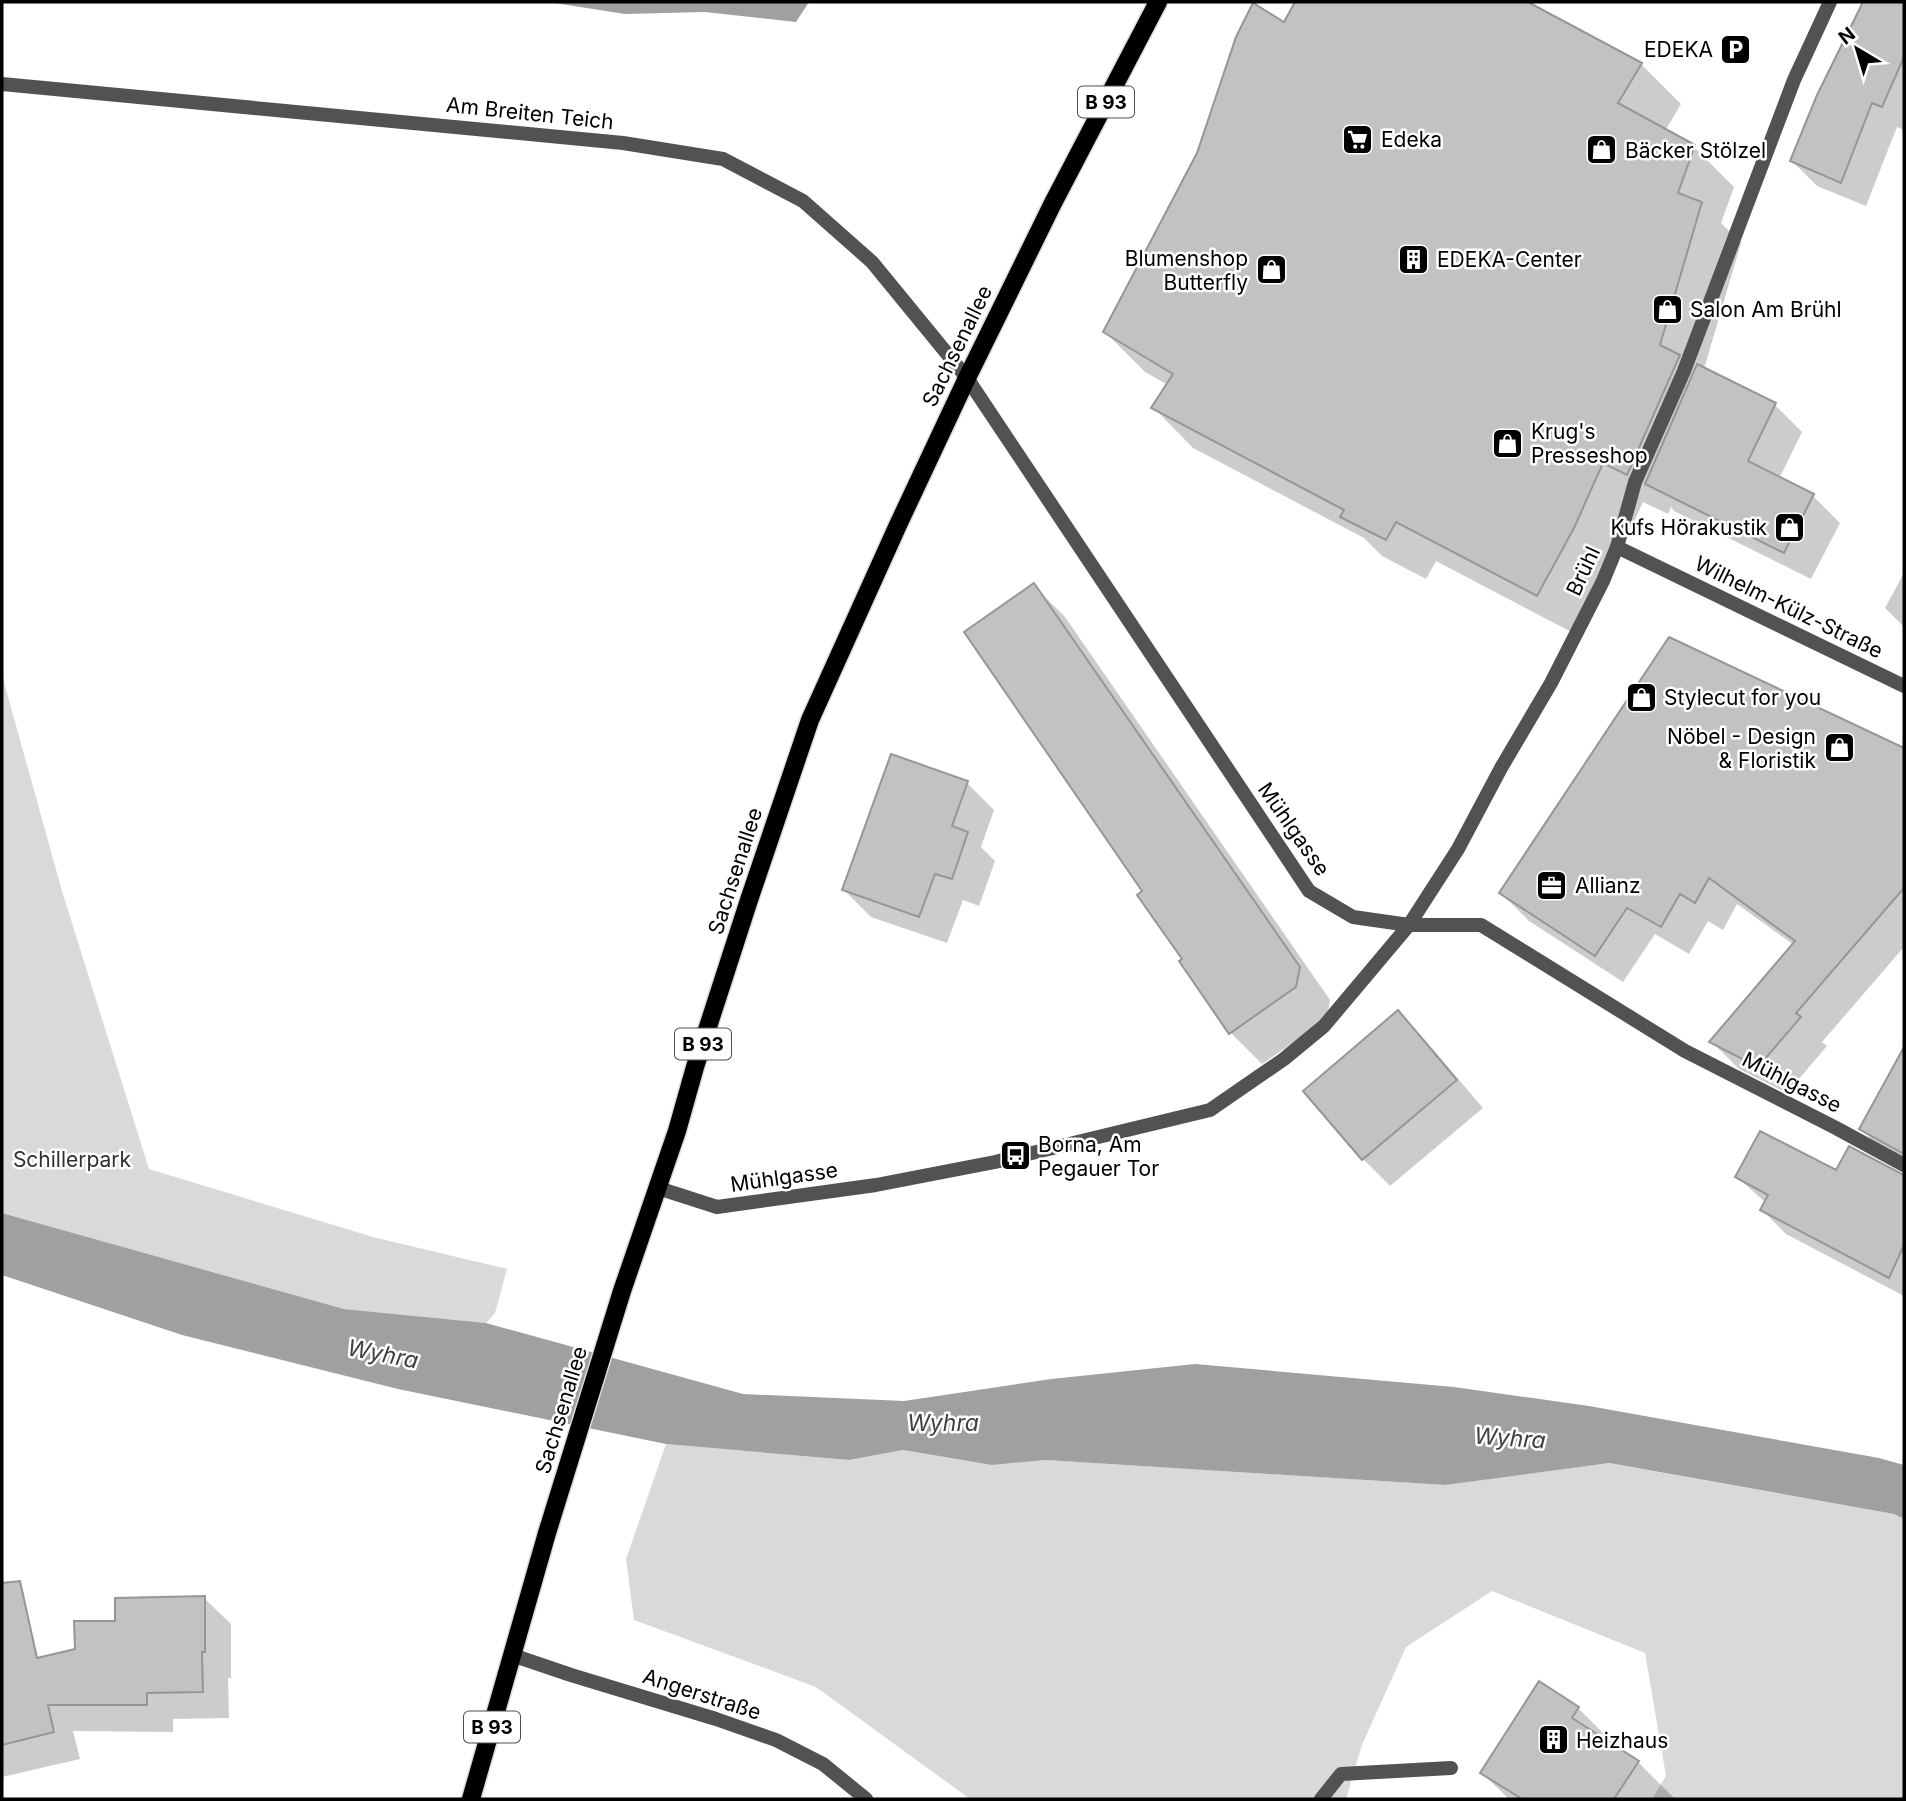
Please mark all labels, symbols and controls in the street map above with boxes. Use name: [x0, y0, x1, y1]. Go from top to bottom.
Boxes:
north arrow: [1822, 14, 1892, 84]
text: N: [1834, 22, 1860, 50]
parking icon: EDEKA: [1719, 32, 1753, 66]
place label: EDEKA: [1644, 37, 1713, 62]
road number: B 93: [1078, 86, 1134, 118]
street label: Am Breiten Teich: [445, 92, 615, 134]
supermarket icon: Edeka: [1341, 122, 1375, 156]
place label: Edeka: [1381, 127, 1442, 152]
shop icon: Bäcker Stölzel: [1585, 133, 1619, 167]
place label: Bäcker Stölzel: [1625, 138, 1766, 163]
building icon: EDEKA-Center: [1397, 242, 1431, 276]
place label: Blumenshop Butterfly: [1125, 246, 1248, 295]
place label: EDEKA-Center: [1437, 247, 1582, 272]
shop icon: Blumenshop Butterfly: [1254, 253, 1288, 287]
street label: Sachsenallee: [917, 281, 997, 411]
shop icon: Salon Am Brühl: [1650, 292, 1684, 326]
place label: Salon Am Brühl: [1690, 297, 1842, 322]
place label: Krug's Presseshop: [1531, 419, 1648, 468]
shop icon: Krug's Presseshop: [1491, 426, 1525, 460]
shop icon: Kufs Hörakustik: [1773, 510, 1807, 544]
place label: Kufs Hörakustik: [1610, 515, 1767, 540]
street label: Brühl: [1561, 542, 1605, 600]
street label: Wilhelm-Külz-Straße: [1691, 551, 1887, 663]
shop icon: Stylecut for you: [1624, 680, 1658, 714]
place label: Stylecut for you: [1664, 685, 1821, 710]
place label: Nöbel - Design & Floristik: [1667, 724, 1816, 773]
shop icon: Nöbel - Design & Floristik: [1822, 731, 1856, 765]
street label: Mühlgasse: [1253, 778, 1335, 880]
street label: Sachsenallee: [703, 804, 767, 938]
office icon: Allianz: [1535, 868, 1569, 902]
place label: Allianz: [1575, 873, 1641, 898]
road number: B 93: [675, 1028, 731, 1060]
street label: Mühlgasse: [1738, 1046, 1846, 1118]
place label: Borna, Am Pegauer Tor: [1038, 1132, 1159, 1181]
bus stop icon: Borna, Am Pegauer Tor: [998, 1139, 1032, 1173]
park label: Schillerpark: [13, 1147, 132, 1172]
street label: Mühlgasse: [729, 1157, 839, 1197]
water label: Wyhra: [345, 1333, 421, 1375]
street label: Sachsenallee: [530, 1343, 592, 1477]
water label: Wyhra: [907, 1409, 979, 1437]
water label: Wyhra: [1473, 1422, 1547, 1454]
street label: Angerstraße: [640, 1663, 764, 1725]
road number: B 93: [464, 1712, 520, 1742]
building icon: Heizhaus: [1536, 1723, 1570, 1757]
place label: Heizhaus: [1576, 1728, 1668, 1753]

